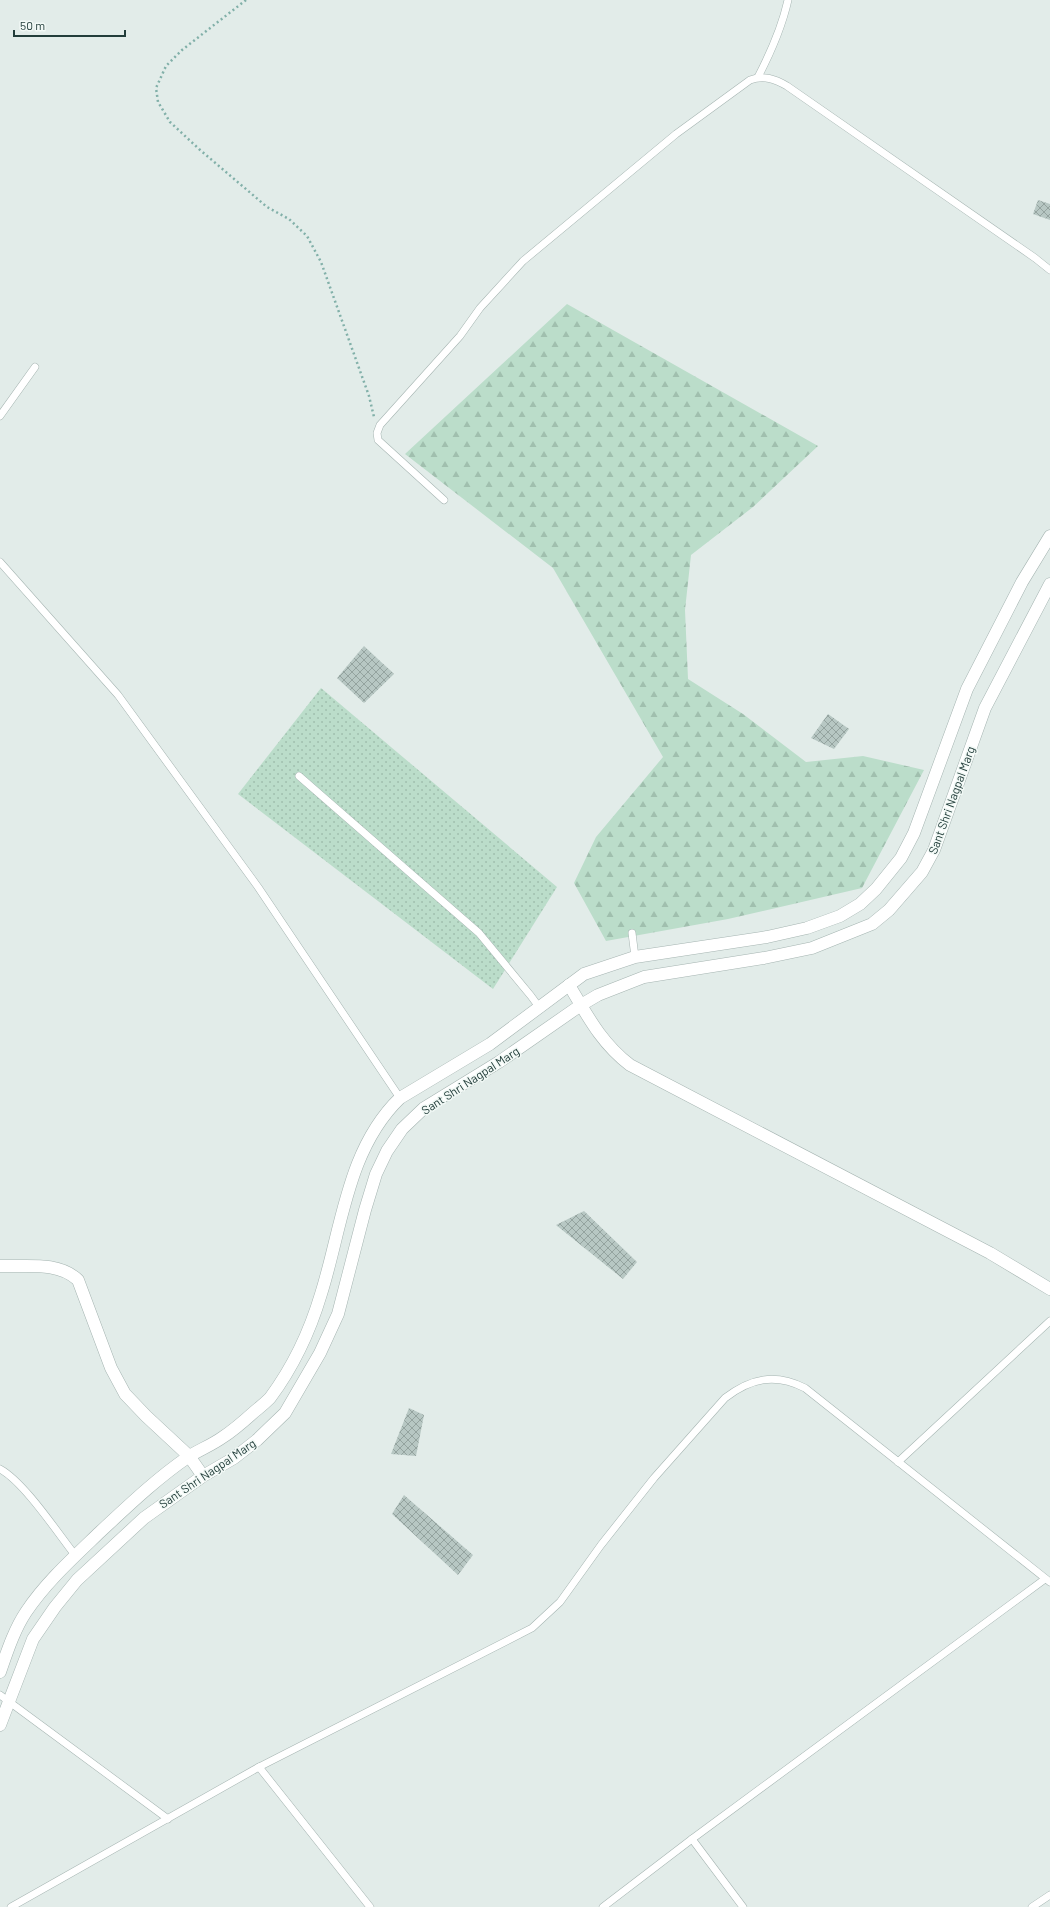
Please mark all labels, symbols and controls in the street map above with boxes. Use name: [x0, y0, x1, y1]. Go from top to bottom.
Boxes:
scale bar: [14, 12, 125, 38]
text: 50 m: [20, 18, 45, 32]
street label: Sant Shri Nagpal Marg: [925, 744, 977, 856]
street label: Sant Shri Nagpal Marg: [419, 1043, 521, 1117]
street label: Sant Shri Nagpal Marg: [156, 1435, 258, 1511]

